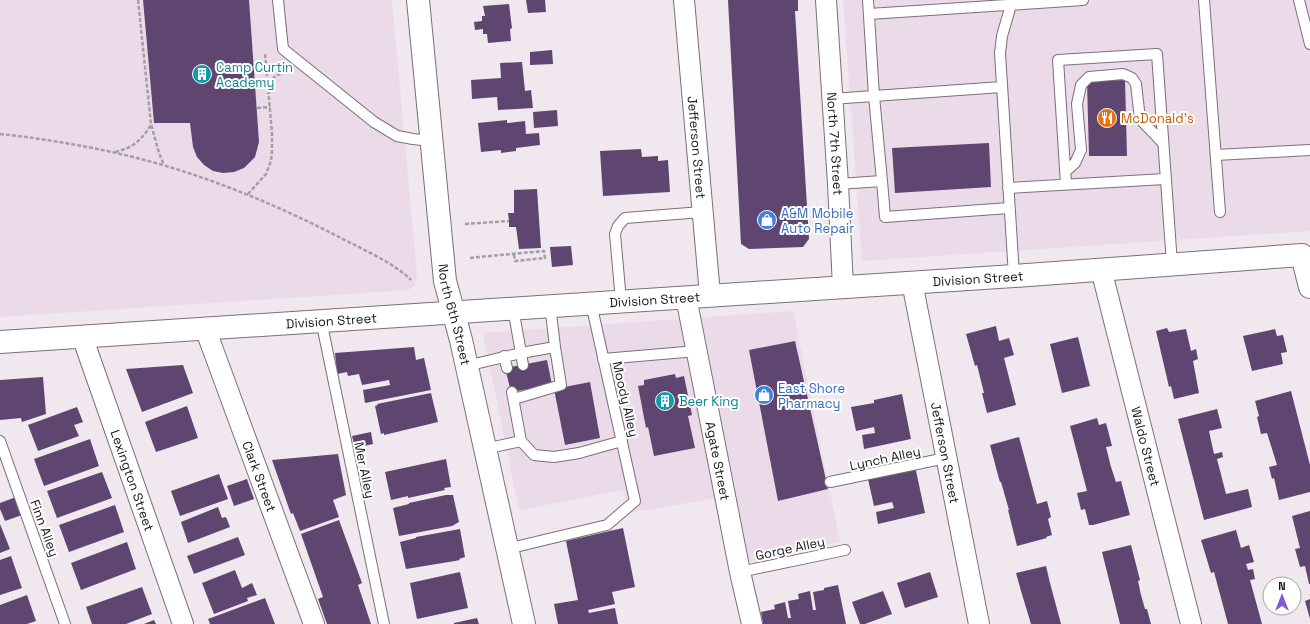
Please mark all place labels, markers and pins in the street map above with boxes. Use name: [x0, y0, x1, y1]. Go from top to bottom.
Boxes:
place label: Camp Curtin Academy: [216, 59, 293, 91]
building icon: Camp Curtin Academy: [191, 63, 213, 85]
restaurant icon: McDonald's: [1096, 107, 1118, 129]
place label: McDonald's: [1121, 110, 1194, 127]
place label: A&M Mobile Auto Repair: [781, 205, 854, 237]
shop icon: A&M Mobile Auto Repair: [756, 209, 778, 231]
place label: East Shore Pharmacy: [778, 380, 845, 412]
shop icon: East Shore Pharmacy: [753, 384, 775, 406]
building icon: Beer King: [654, 390, 676, 412]
place label: Beer King: [679, 393, 739, 410]

